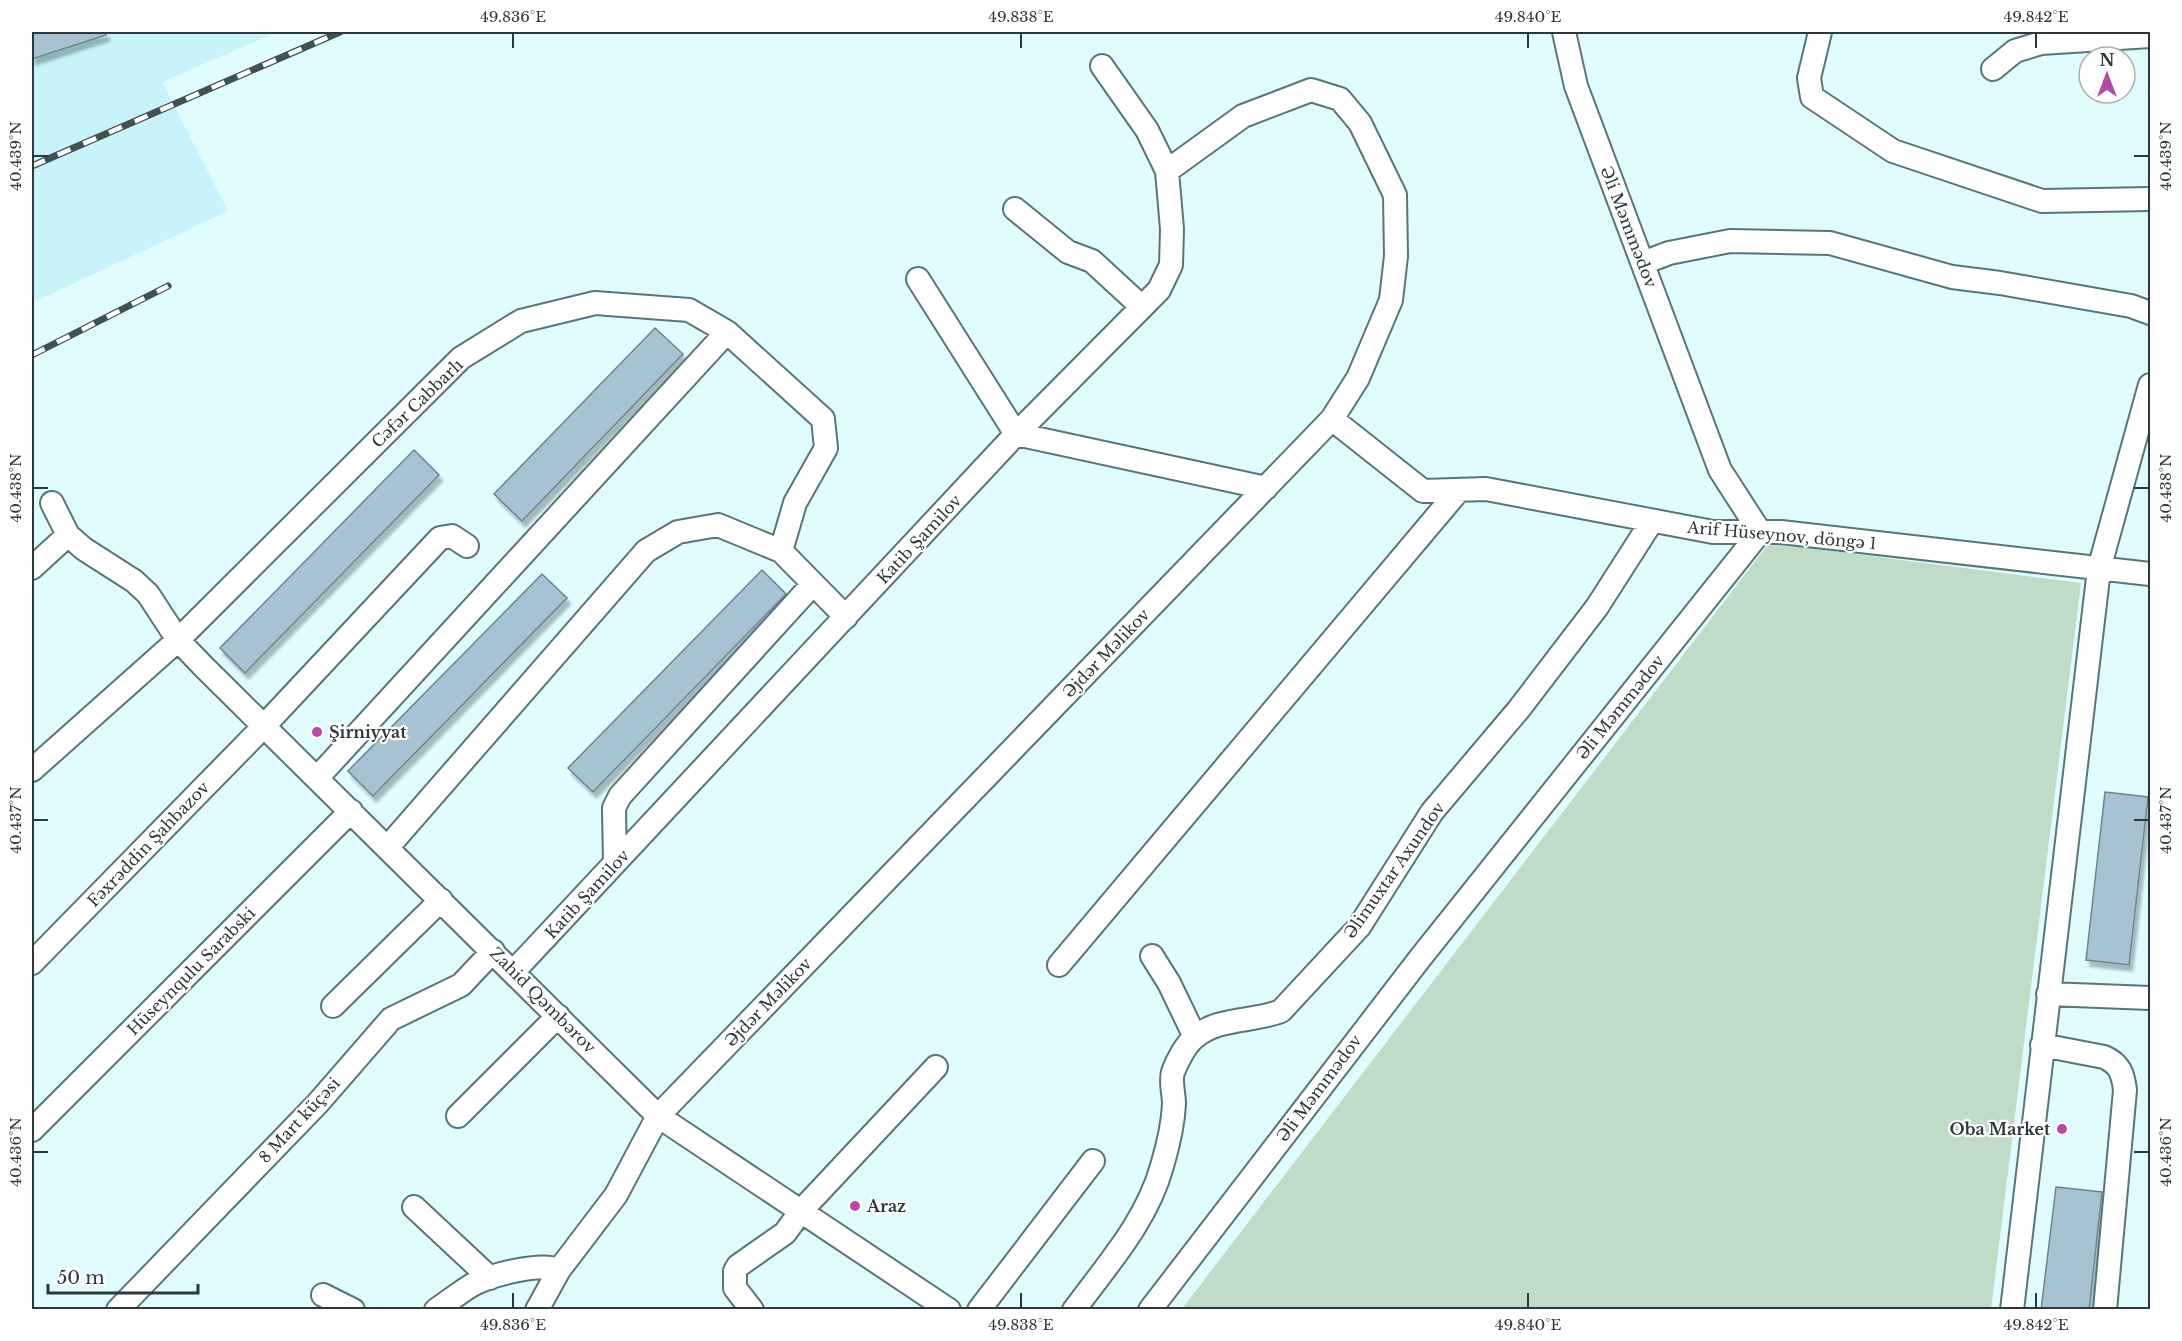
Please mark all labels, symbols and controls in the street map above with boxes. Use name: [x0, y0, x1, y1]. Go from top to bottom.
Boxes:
text: 49.836°E: [480, 7, 546, 26]
text: 49.838°E: [988, 7, 1054, 26]
text: 49.840°E: [1495, 7, 1561, 26]
text: 49.842°E: [2003, 7, 2069, 26]
north arrow: [2077, 45, 2137, 105]
text: N: [2099, 50, 2115, 70]
text: 40.439°N: [6, 121, 25, 191]
text: 40.439°N: [2156, 121, 2175, 191]
street label: Əli Məmmədov: [1597, 163, 1661, 291]
street label: Cəfər Cabbarlı: [367, 354, 467, 452]
text: 40.438°N: [6, 454, 25, 522]
text: 40.438°N: [2156, 454, 2175, 522]
street label: Katib Şamilov: [873, 490, 966, 588]
street label: Arif Hüseynov, döngə 1: [1685, 517, 1878, 553]
street label: Əjdər Məlikov: [1059, 604, 1154, 702]
street label: Əli Məmmədov: [1572, 651, 1668, 763]
place label: Şirniyyat: [329, 722, 407, 742]
marker: Şirniyyat: [310, 725, 324, 739]
street label: Fəxrəddin Şahbazov: [83, 777, 213, 911]
text: 40.437°N: [6, 786, 25, 854]
text: 40.437°N: [2156, 786, 2175, 854]
street label: Əlimuxtar Axundov: [1339, 798, 1449, 942]
street label: Katib Şamilov: [541, 845, 634, 943]
street label: Hüseynqulu Sarabski: [123, 902, 260, 1039]
street label: Zahid Qəmbərov: [486, 943, 600, 1057]
street label: Əjdər Məlikov: [721, 953, 816, 1051]
street label: Əli Məmmədov: [1272, 1030, 1366, 1145]
street label: 8 Mart küçəsi: [254, 1073, 344, 1167]
text: 40.436°N: [6, 1117, 25, 1187]
text: 40.436°N: [2156, 1117, 2175, 1187]
place label: Oba Market: [1950, 1119, 2051, 1139]
marker: Oba Market: [2055, 1122, 2069, 1136]
place label: Araz: [866, 1196, 906, 1216]
marker: Araz: [848, 1199, 862, 1213]
scale bar: [48, 1257, 198, 1295]
text: 50 m: [57, 1267, 105, 1289]
text: 49.836°E: [480, 1315, 546, 1334]
text: 49.838°E: [988, 1315, 1054, 1334]
text: 49.840°E: [1495, 1315, 1561, 1334]
text: 49.842°E: [2003, 1315, 2069, 1334]

